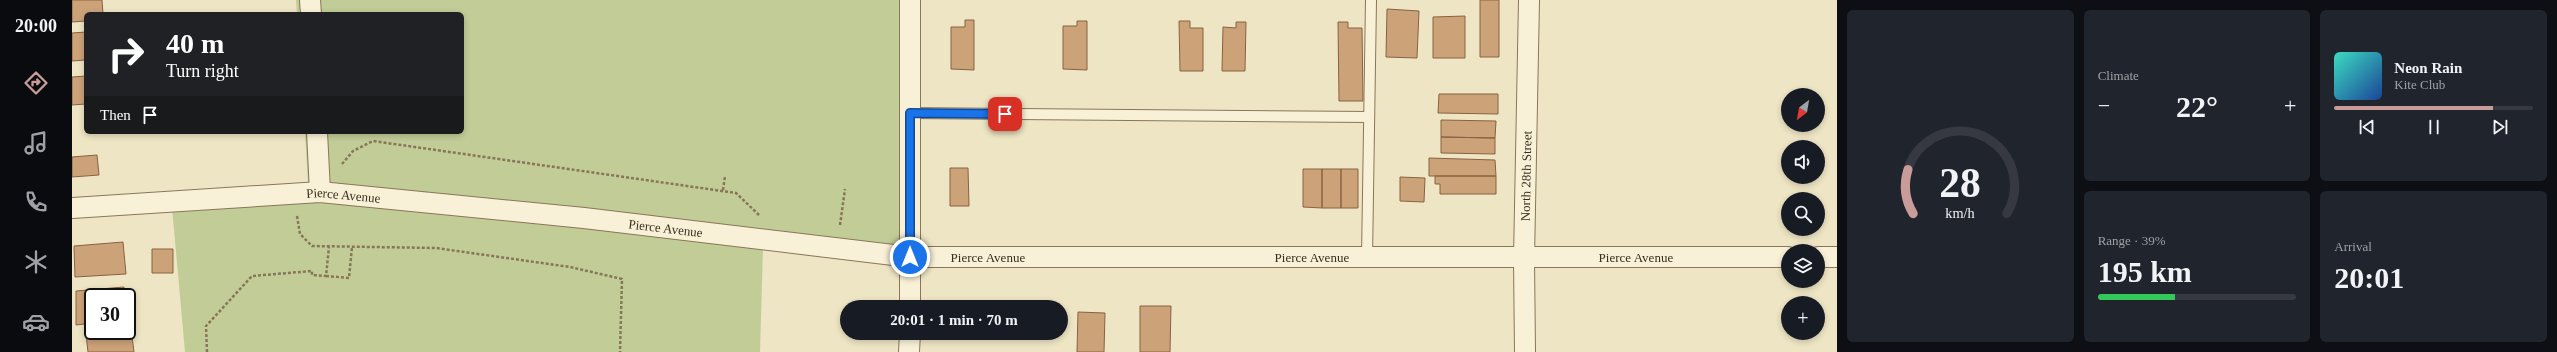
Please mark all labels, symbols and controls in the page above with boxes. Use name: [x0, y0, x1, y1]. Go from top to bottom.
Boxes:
text: 20:00: [15, 16, 57, 36]
icon: right: [100, 28, 152, 80]
text: 40 m: [166, 28, 224, 59]
text: Neon Rain: [2394, 60, 2462, 76]
text: Turn right: [166, 61, 239, 81]
text: Climate: [2098, 68, 2139, 83]
icon: directions: [22, 69, 50, 97]
text: Kite Club: [2394, 77, 2445, 92]
north arrow: [1781, 88, 1825, 132]
map controls: [1781, 88, 1825, 340]
text: 22°: [2176, 90, 2218, 123]
text: −: [2098, 93, 2110, 118]
text: +: [2284, 93, 2296, 118]
pin: [988, 97, 1022, 131]
icon: arrive: [994, 103, 1016, 125]
icon: arrive: [139, 104, 161, 126]
text: Then: [100, 107, 131, 123]
icon: previous: [2356, 116, 2378, 138]
icon: pause: [2423, 116, 2445, 138]
icon: next: [2489, 116, 2511, 138]
icon: music: [22, 129, 50, 157]
street label: North 28th Street: [1517, 130, 1534, 221]
button: sound: [1781, 140, 1825, 184]
text: 28: [1940, 160, 1981, 206]
street label: Pierce Avenue: [306, 184, 381, 205]
icon: phone: [22, 188, 50, 216]
button: search: [1781, 192, 1825, 236]
text: km/h: [1946, 205, 1975, 221]
street label: Pierce Avenue: [628, 216, 704, 240]
text: Range · 39%: [2098, 233, 2166, 248]
position arrow: [889, 236, 931, 278]
text: Arrival: [2334, 239, 2372, 254]
button: layers: [1781, 244, 1825, 288]
icon: climate: [22, 248, 50, 276]
street label: Pierce Avenue: [951, 250, 1025, 265]
street label: Pierce Avenue: [1275, 250, 1349, 265]
street label: Pierce Avenue: [1599, 250, 1673, 265]
text: 195 km: [2098, 255, 2192, 288]
text: 20:01: [2334, 261, 2404, 294]
speed limit sign: 30: [84, 288, 136, 340]
button: +: [1781, 296, 1825, 340]
icon: car: [22, 308, 50, 336]
text: 20:01 · 1 min · 70 m: [890, 312, 1018, 328]

